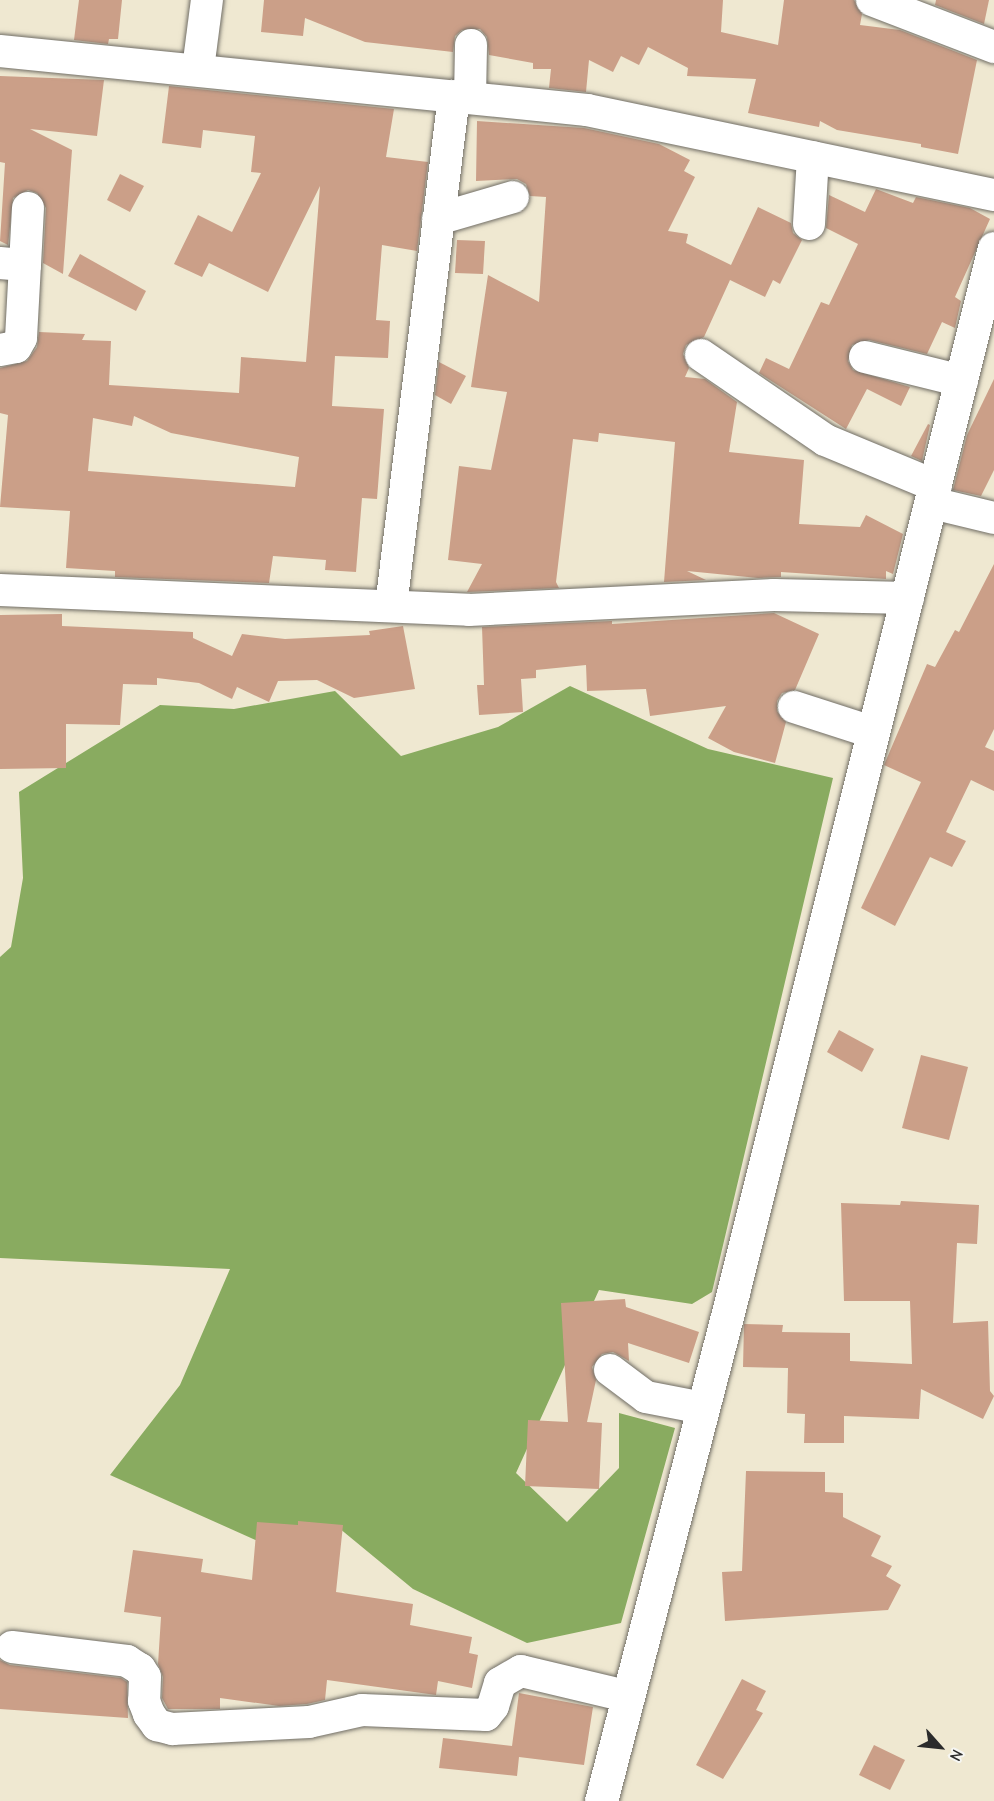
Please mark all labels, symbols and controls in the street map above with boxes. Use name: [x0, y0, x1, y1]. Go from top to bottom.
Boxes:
north arrow: [910, 1717, 970, 1777]
text: N: [946, 1746, 966, 1764]

